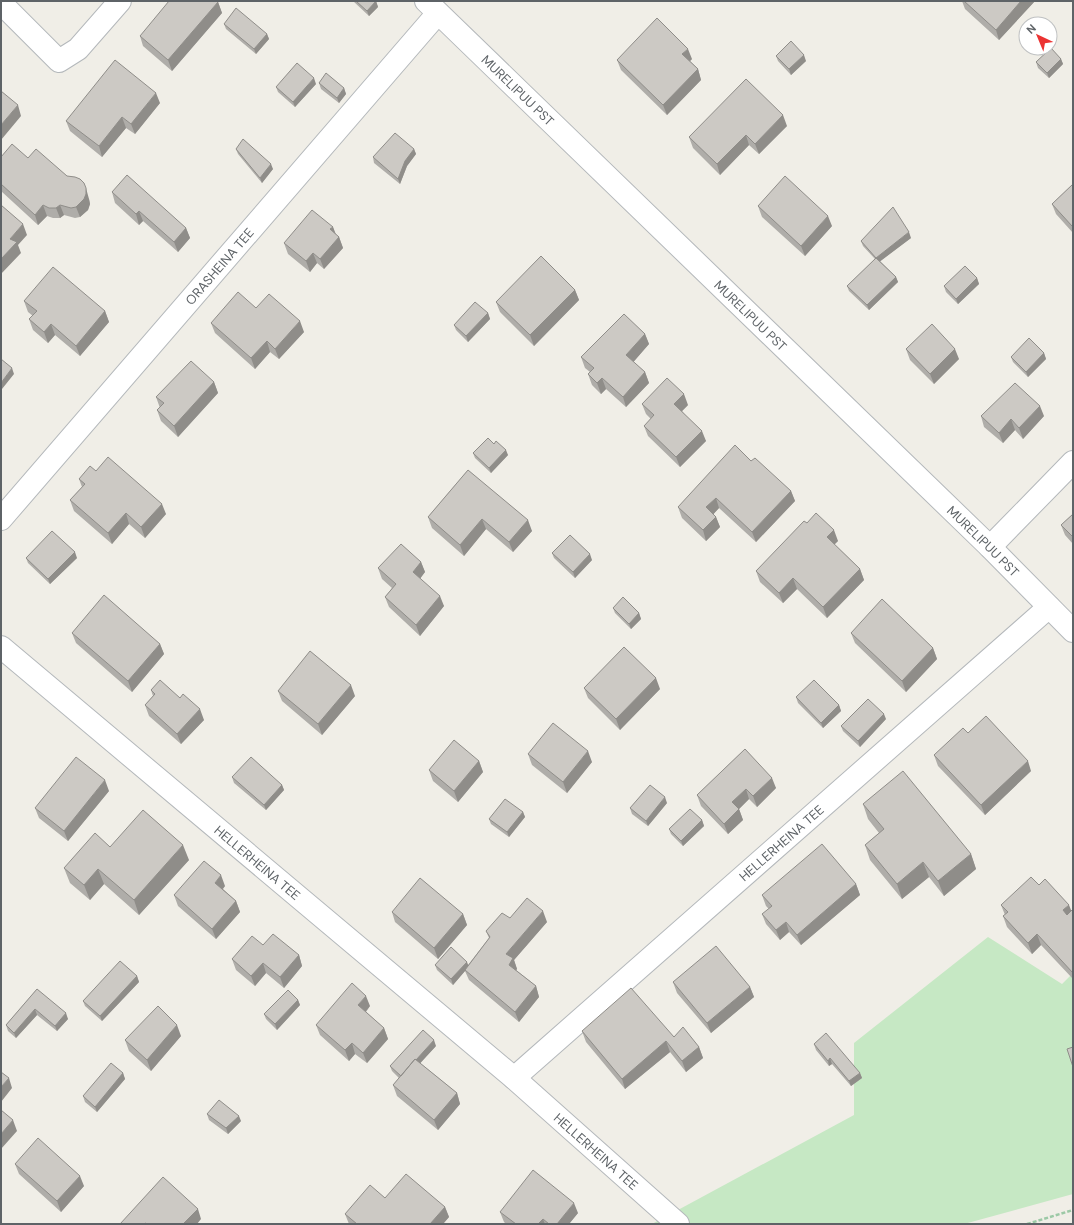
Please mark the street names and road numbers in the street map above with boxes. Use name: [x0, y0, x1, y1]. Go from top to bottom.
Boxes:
street label: MURELIPUU PST: [478, 51, 558, 129]
street label: ORASHEINA TEE: [181, 224, 257, 308]
street label: MURELIPUU PST: [711, 276, 791, 354]
street label: MURELIPUU PST: [944, 502, 1023, 580]
street label: HELLERHEINA TEE: [735, 801, 827, 885]
street label: HELLERHEINA TEE: [211, 821, 304, 904]
street label: HELLERHEINA TEE: [550, 1109, 642, 1193]

